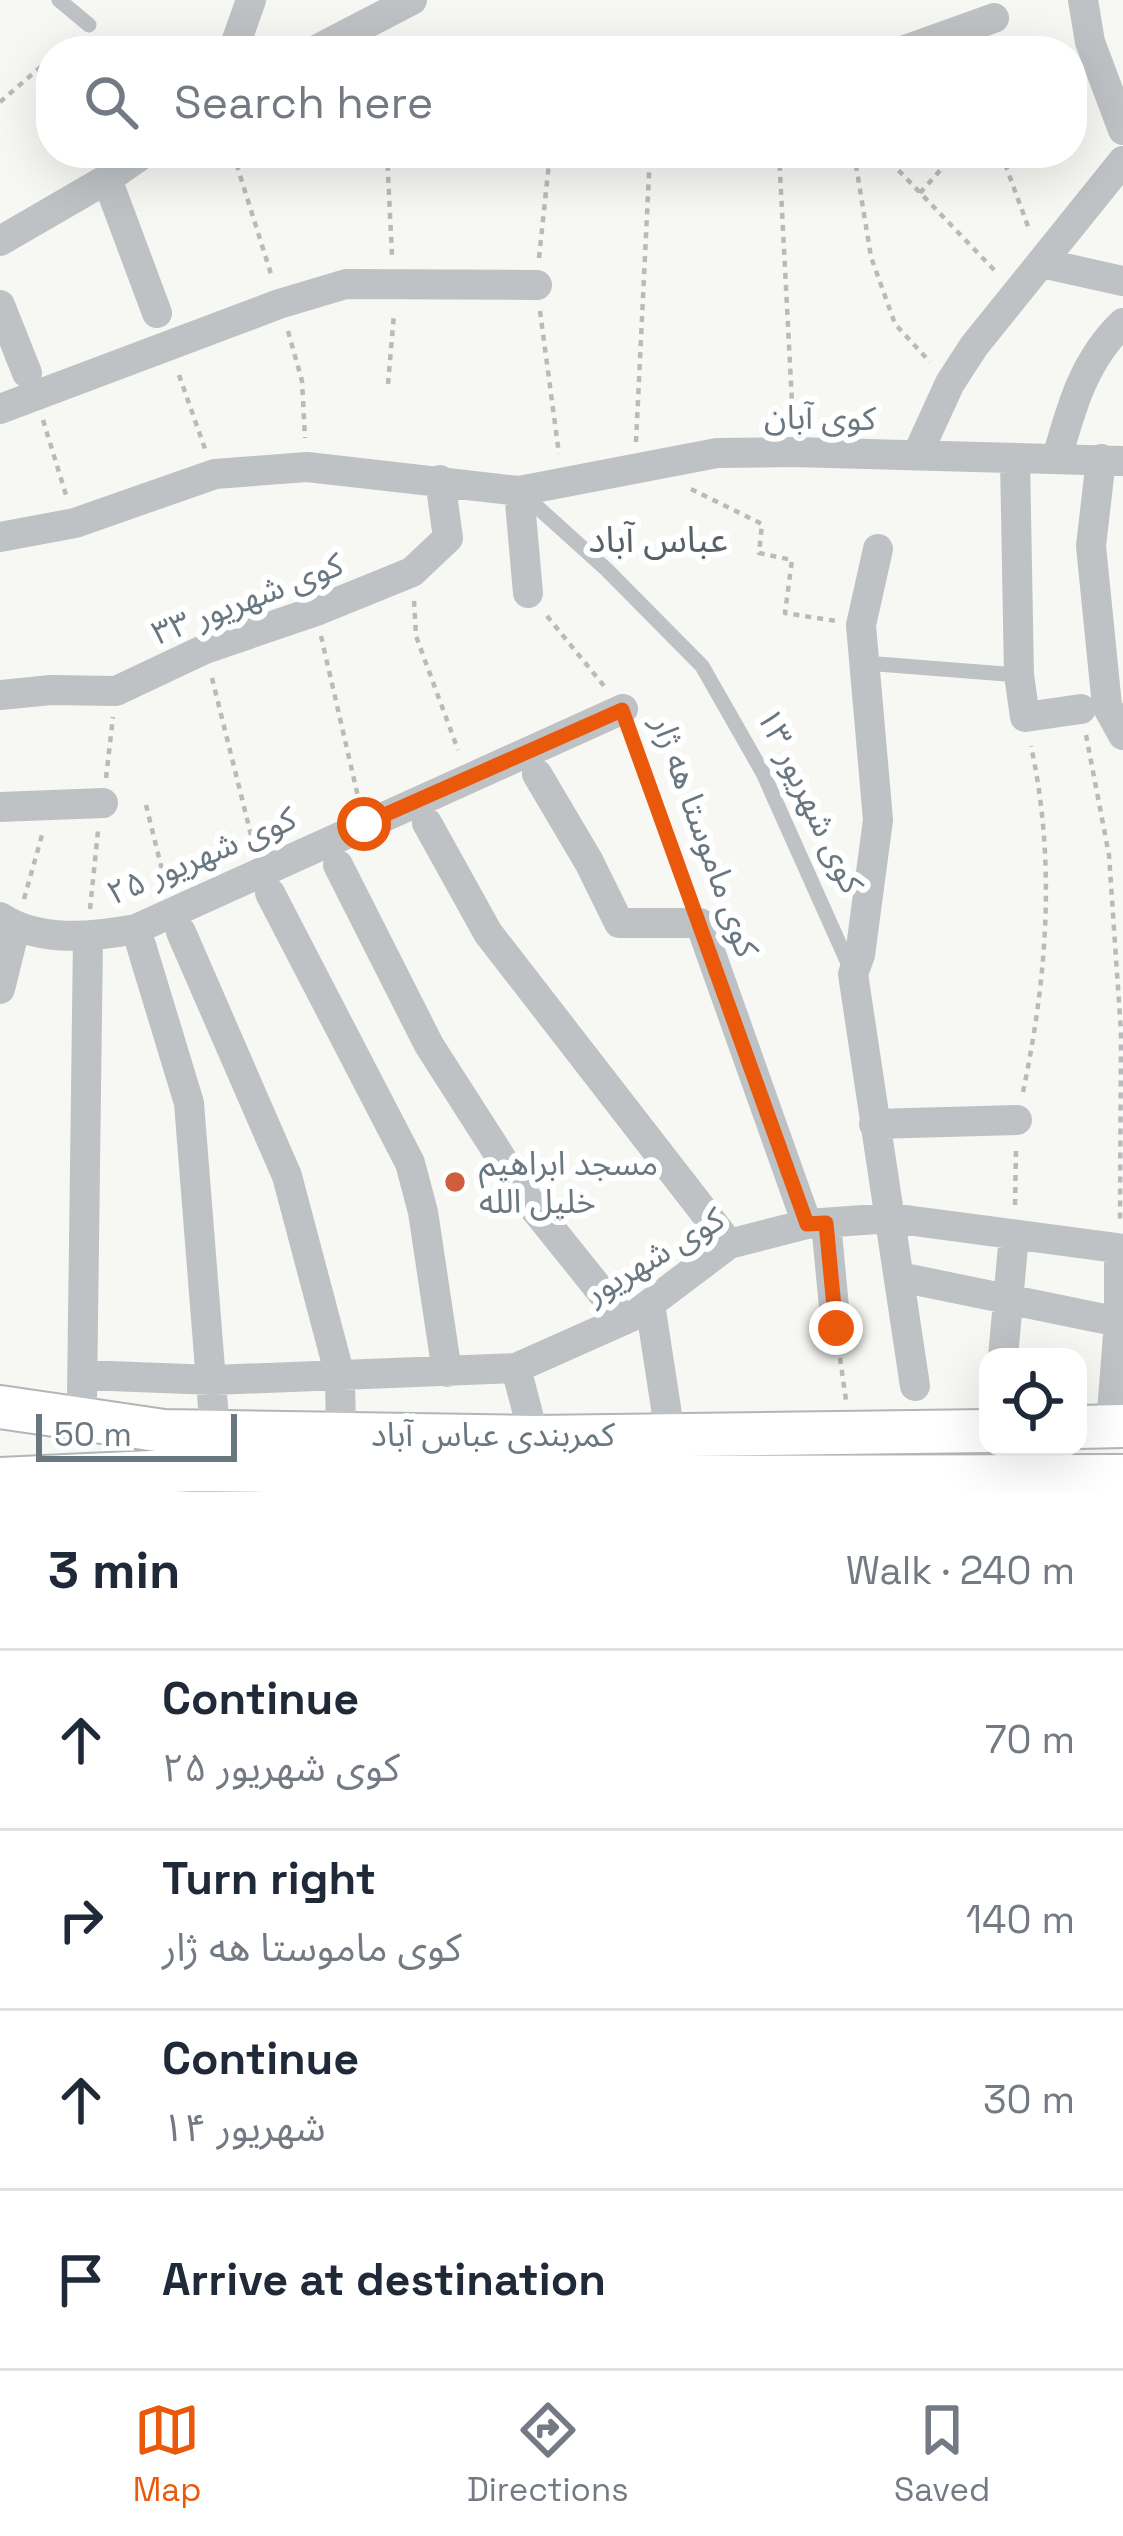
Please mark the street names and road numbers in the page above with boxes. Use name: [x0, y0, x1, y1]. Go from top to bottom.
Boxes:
street label: کوی آبان: [764, 396, 877, 440]
street label: کوی شهریور ۳۳: [146, 543, 349, 655]
street label: کوی شهریور ۱۳: [747, 701, 873, 900]
street label: کوی ماموستا هه ژار: [642, 709, 768, 963]
street label: کوی شهریور ۲۵: [101, 797, 303, 915]
street label: کوی شهریور: [576, 1198, 732, 1314]
street label: کمربندی عباس آباد: [371, 1414, 615, 1456]

